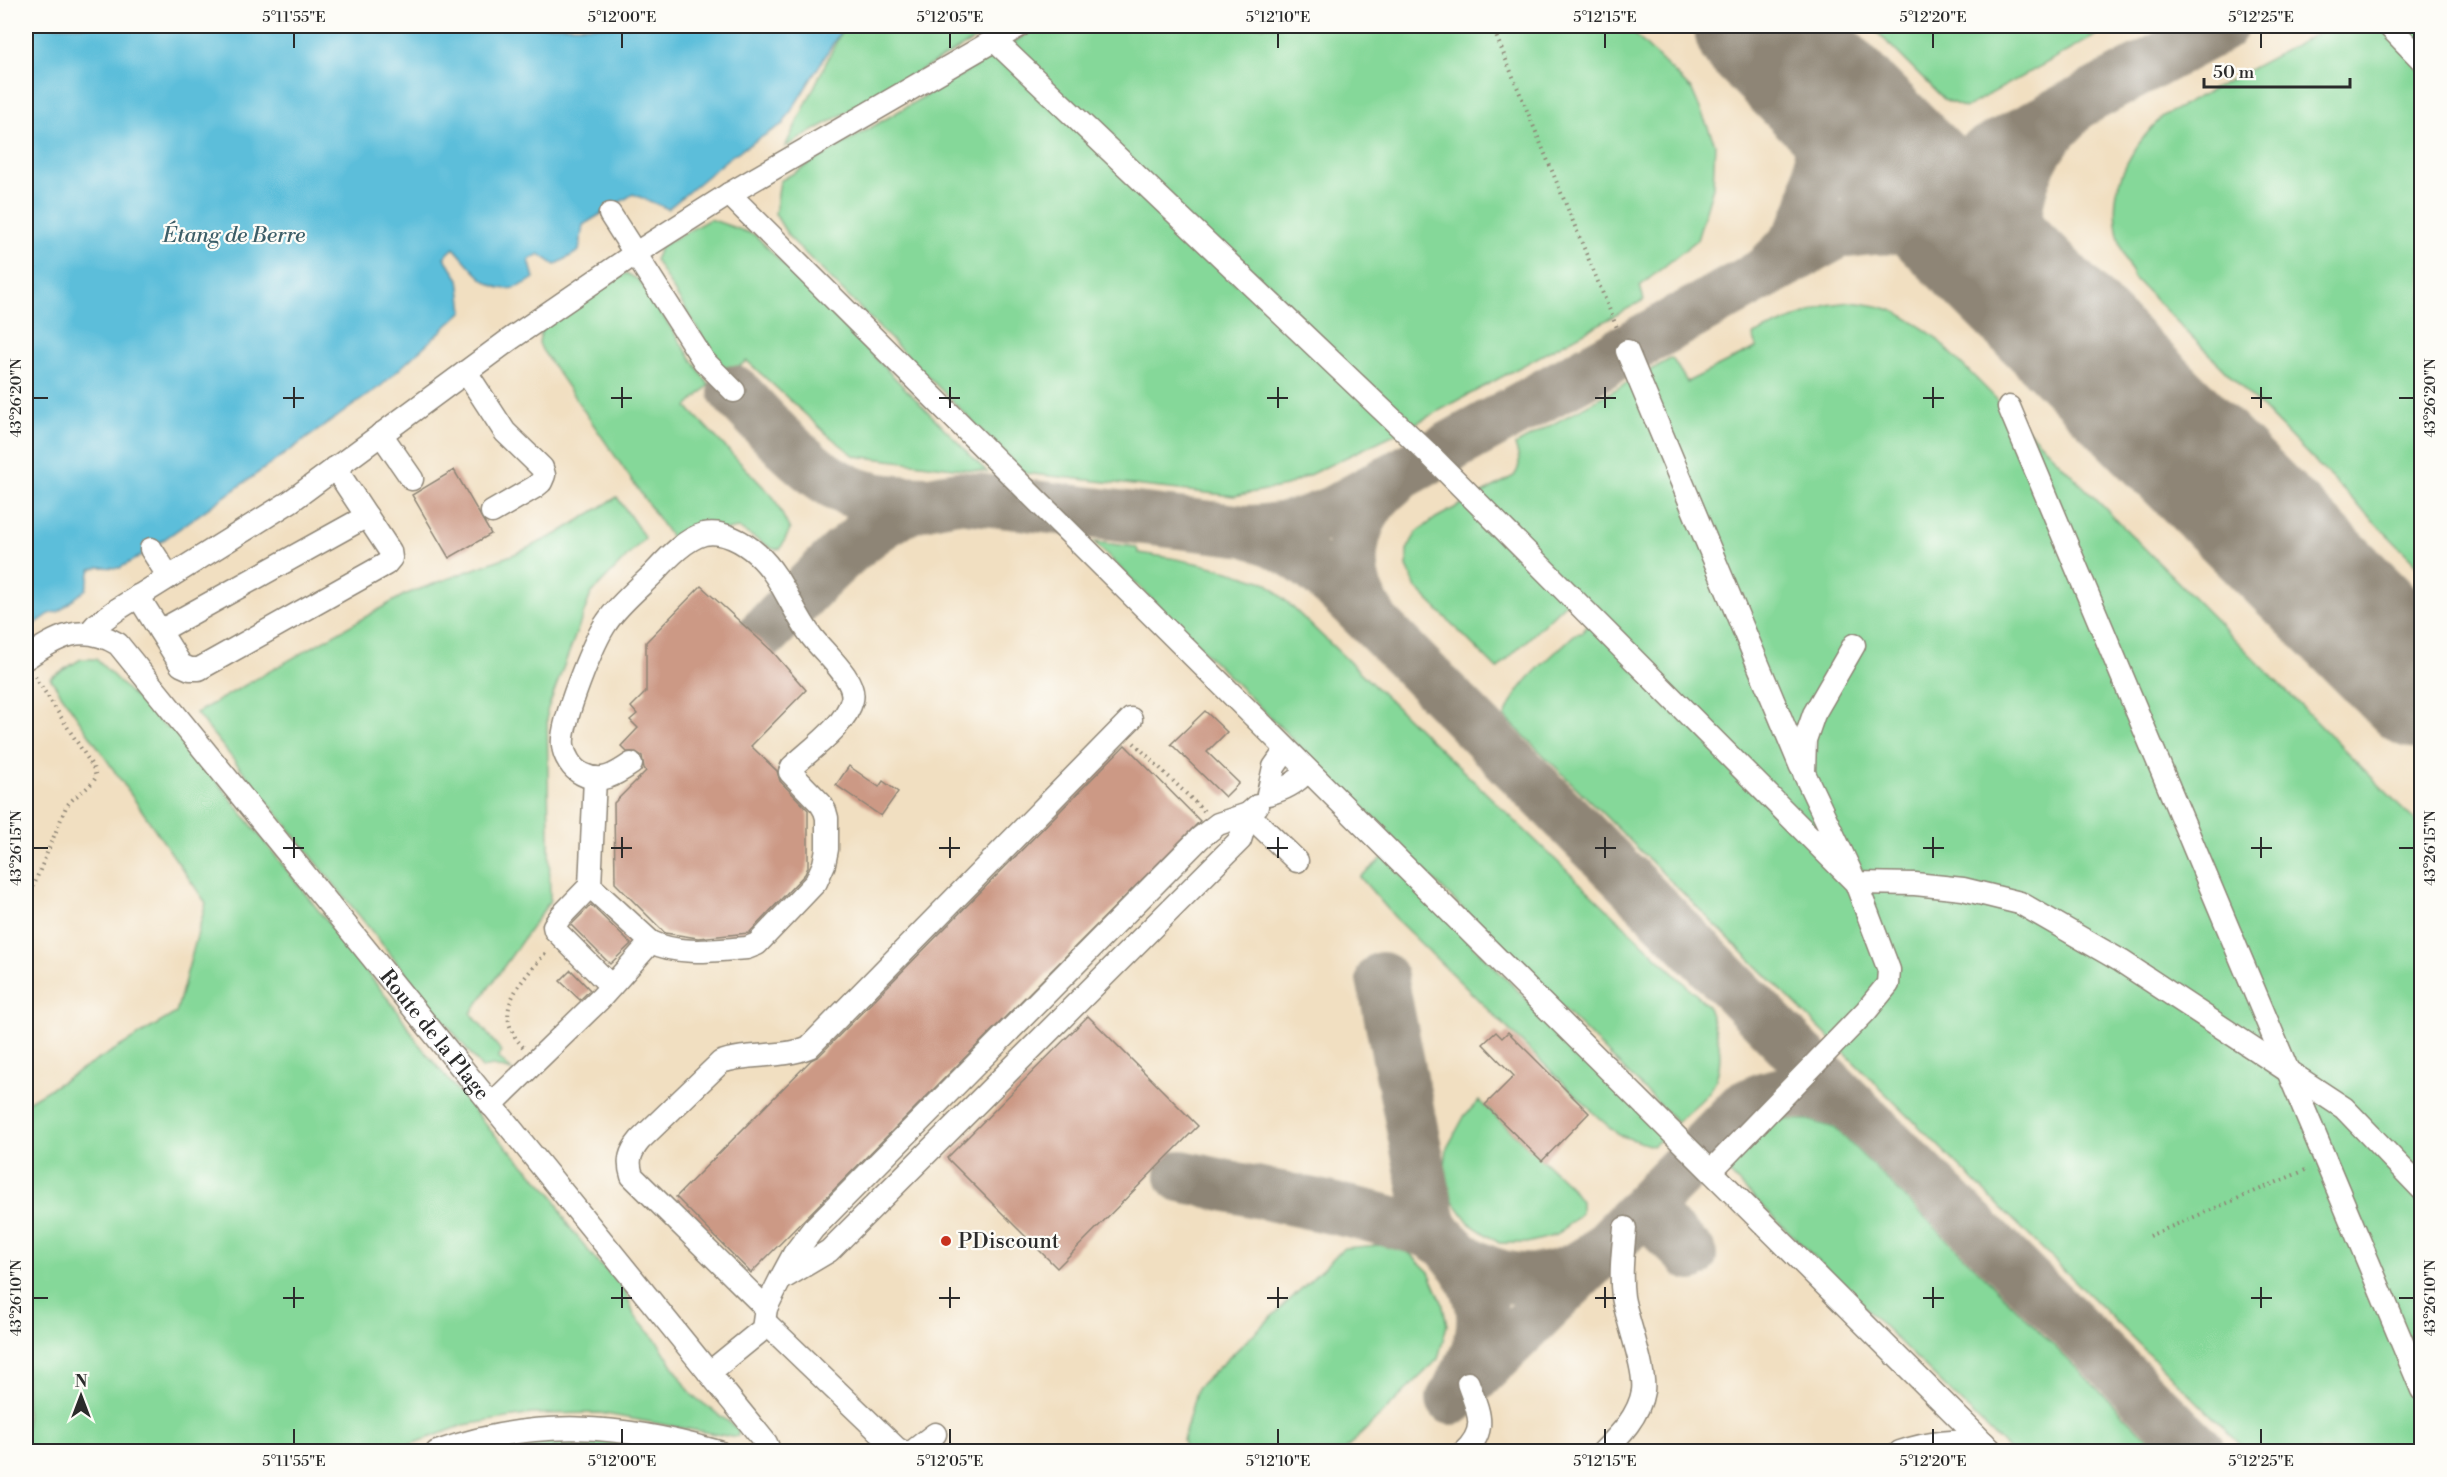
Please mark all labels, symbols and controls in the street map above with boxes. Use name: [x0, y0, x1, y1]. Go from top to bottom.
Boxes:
text: 5°11'55"E: [262, 8, 326, 27]
text: 5°12'00"E: [588, 8, 656, 27]
text: 5°12'05"E: [917, 8, 983, 27]
text: 5°12'10"E: [1246, 8, 1310, 27]
text: 5°12'15"E: [1573, 8, 1637, 27]
text: 5°12'20"E: [1899, 8, 1967, 27]
text: 5°12'25"E: [2228, 8, 2294, 27]
scale bar: [2204, 51, 2350, 89]
text: 50 m: [2213, 61, 2255, 84]
water label: Étang de Berre: [162, 220, 305, 249]
text: 43°26'20"N: [7, 358, 26, 438]
text: 43°26'20"N: [2421, 358, 2440, 438]
text: 43°26'15"N: [7, 810, 26, 886]
text: 43°26'15"N: [2421, 810, 2440, 886]
street label: Route de la Plage: [373, 965, 495, 1106]
place label: PDiscount: [958, 1229, 1060, 1255]
marker: PDiscount: [939, 1234, 953, 1248]
text: 43°26'10"N: [7, 1260, 26, 1336]
text: 43°26'10"N: [2421, 1260, 2440, 1336]
north arrow: [51, 1366, 111, 1426]
text: N: [75, 1372, 88, 1392]
text: 5°11'55"E: [262, 1452, 326, 1471]
text: 5°12'00"E: [588, 1452, 656, 1471]
text: 5°12'05"E: [917, 1452, 983, 1471]
text: 5°12'10"E: [1246, 1452, 1310, 1471]
text: 5°12'15"E: [1573, 1452, 1637, 1471]
text: 5°12'20"E: [1899, 1452, 1967, 1471]
text: 5°12'25"E: [2228, 1452, 2294, 1471]

